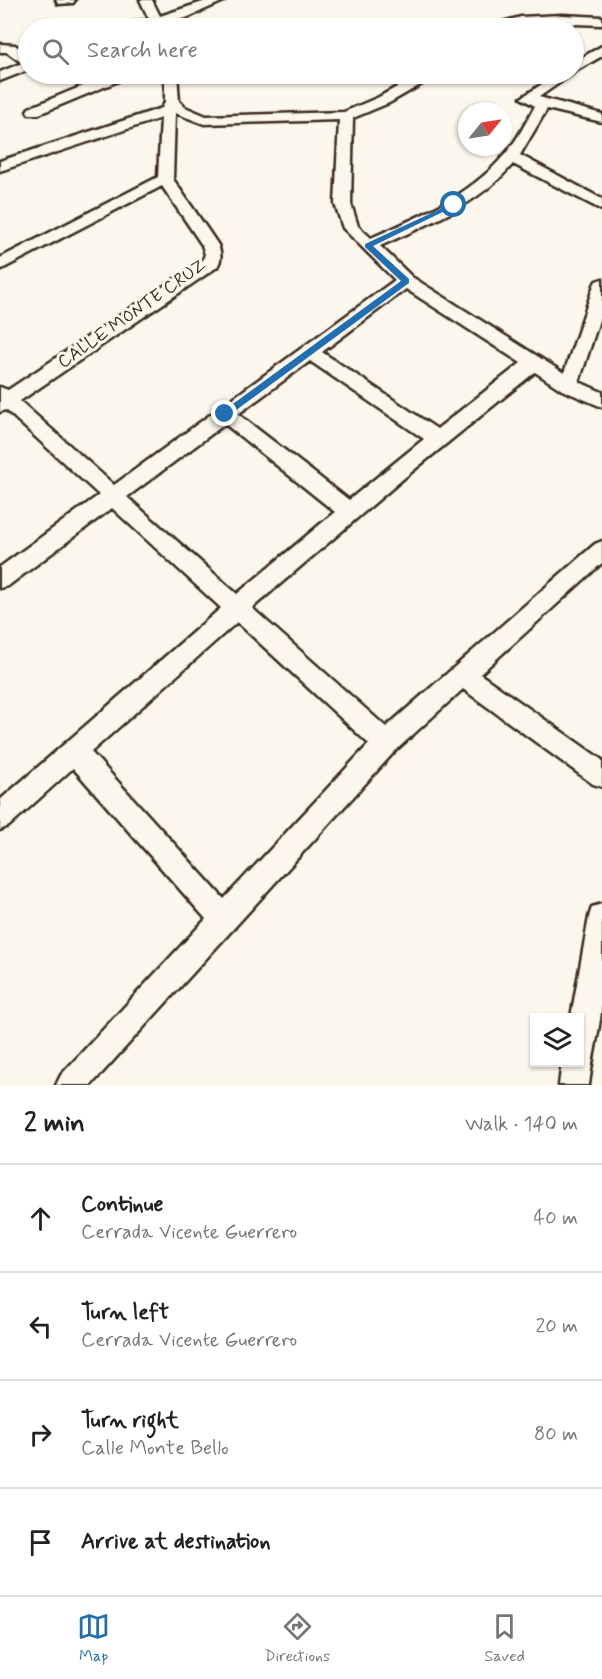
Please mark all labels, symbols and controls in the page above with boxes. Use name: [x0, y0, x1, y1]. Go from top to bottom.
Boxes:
search box: [18, 18, 584, 84]
icon: search: [39, 35, 72, 68]
text: Search here: [87, 37, 198, 65]
north arrow: [458, 102, 512, 156]
route start: [440, 191, 466, 217]
street label: CALLE MONTE CRUZ: [53, 254, 211, 374]
route end: [211, 400, 237, 426]
map controls: [530, 1013, 584, 1067]
button: layers: [530, 1013, 584, 1067]
text: 2 min: [24, 1107, 85, 1141]
text: Walk · 140 m: [465, 1111, 578, 1138]
text: Continue: [81, 1191, 163, 1219]
icon: ahead: [24, 1202, 57, 1235]
text: 40 m: [534, 1205, 578, 1232]
text: Cerrada Vicente Guerrero: [81, 1219, 297, 1246]
text: Turn left: [81, 1299, 169, 1327]
icon: left: [24, 1310, 57, 1343]
text: 20 m: [535, 1313, 578, 1340]
text: Cerrada Vicente Guerrero: [81, 1327, 297, 1354]
text: Turn right: [81, 1407, 179, 1435]
icon: right: [24, 1418, 57, 1451]
text: 80 m: [534, 1421, 578, 1448]
text: Calle Monte Bello: [81, 1435, 229, 1462]
icon: arrive: [24, 1526, 57, 1559]
text: Arrive at destination: [81, 1528, 271, 1556]
tab: Map: [77, 1610, 110, 1667]
tab: Directions: [264, 1610, 330, 1667]
tab: Saved: [484, 1610, 525, 1667]

